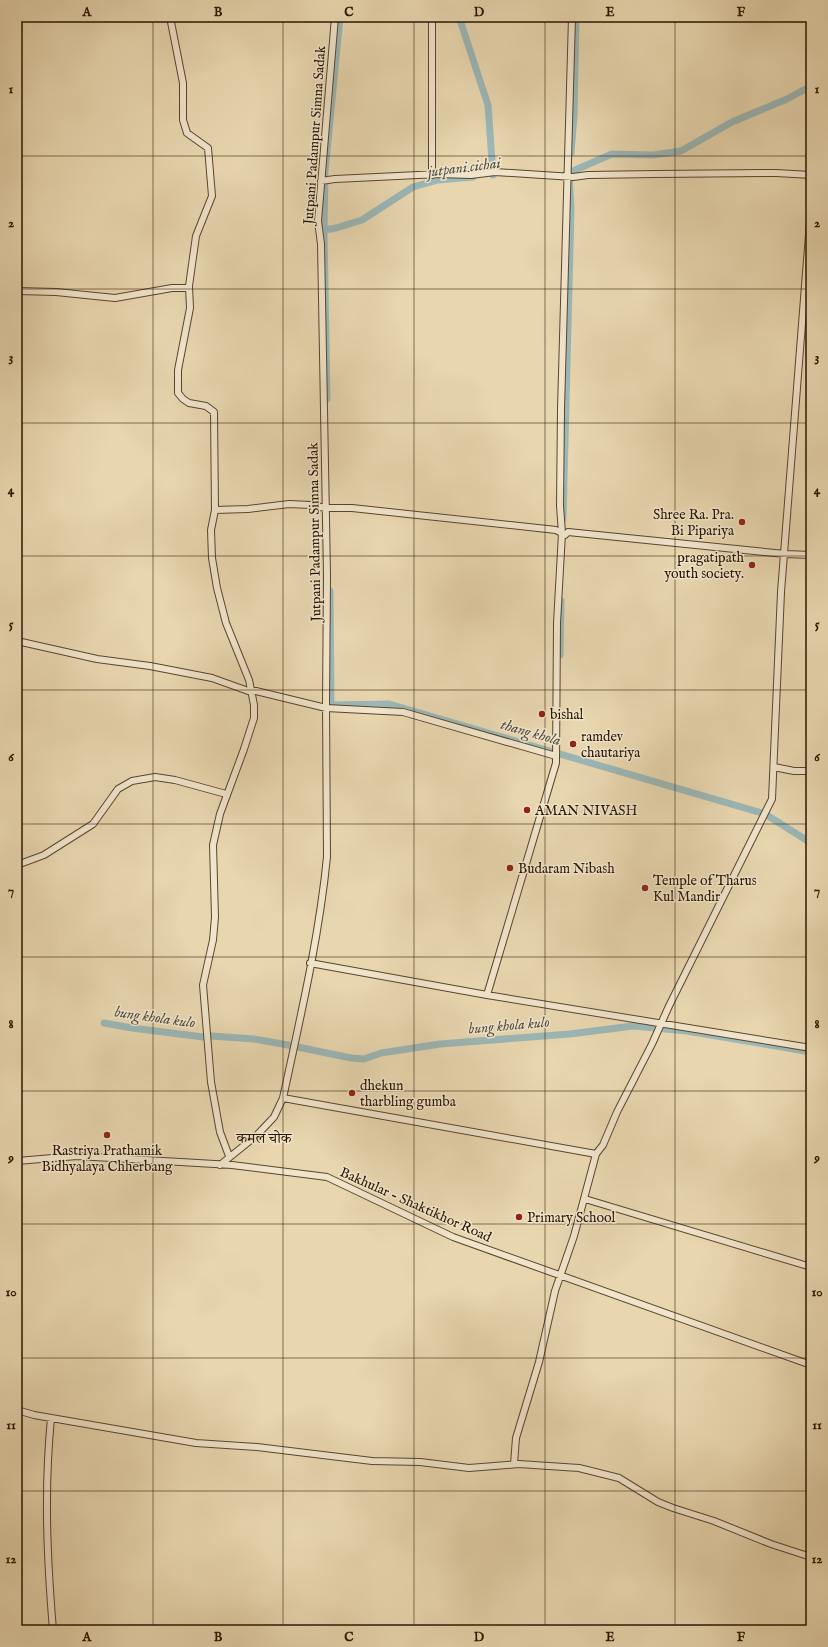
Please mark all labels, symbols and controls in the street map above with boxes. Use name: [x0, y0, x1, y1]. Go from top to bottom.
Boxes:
text: A: [82, 4, 93, 21]
text: B: [214, 4, 223, 21]
text: C: [344, 4, 354, 21]
text: D: [474, 4, 485, 21]
text: E: [605, 4, 615, 21]
text: F: [737, 4, 746, 21]
street label: Jutpani Padampur Simna Sadak: [300, 45, 330, 227]
text: 1: [9, 81, 14, 98]
text: 1: [815, 81, 820, 98]
water label: jutpani cichai: [423, 153, 503, 182]
text: 2: [8, 215, 14, 232]
text: 2: [814, 215, 820, 232]
text: 3: [9, 349, 14, 366]
text: 3: [815, 349, 820, 366]
street label: Jutpani Padampur Simna Sadak: [304, 442, 326, 624]
text: 4: [8, 482, 15, 499]
text: 4: [814, 482, 821, 499]
place label: Shree Ra. Pra. Bi Pipariya: [653, 506, 735, 540]
marker: Shree Ra. Pra. Bi Pipariya: [737, 517, 747, 527]
place label: pragatipath youth society.: [663, 549, 745, 583]
marker: pragatipath youth society.: [747, 560, 757, 570]
text: 5: [9, 616, 14, 633]
text: 5: [815, 616, 820, 633]
place label: bishal: [550, 706, 584, 724]
marker: bishal: [537, 709, 547, 719]
water label: thang khola: [498, 715, 563, 751]
place label: ramdev chautariya: [581, 728, 641, 762]
marker: ramdev chautariya: [568, 739, 578, 749]
text: 6: [8, 749, 14, 766]
text: 6: [814, 749, 820, 766]
place label: AMAN NIVASH: [534, 802, 638, 820]
marker: AMAN NIVASH: [522, 805, 532, 815]
place label: Budaram Nibash: [518, 860, 615, 878]
marker: Budaram Nibash: [505, 863, 515, 873]
place label: Temple of Tharus Kul Mandir: [653, 872, 757, 906]
text: 7: [8, 883, 14, 900]
marker: Temple of Tharus Kul Mandir: [640, 883, 650, 893]
text: 7: [814, 883, 820, 900]
water label: bung khola kulo: [113, 1002, 197, 1034]
water label: bung khola kulo: [468, 1012, 551, 1040]
text: 8: [8, 1016, 14, 1033]
text: 8: [814, 1016, 820, 1033]
place label: dhekun tharbling gumba: [360, 1077, 457, 1111]
marker: dhekun tharbling gumba: [347, 1088, 357, 1098]
district label: कमल चोक: [235, 1129, 293, 1148]
marker: Rastriya Prathamik Bidhyalaya Chherbang: [102, 1130, 112, 1140]
place label: Rastriya Prathamik Bidhyalaya Chherbang: [41, 1142, 173, 1176]
text: 9: [7, 1150, 14, 1167]
text: 9: [813, 1150, 820, 1167]
street label: Bakhular - Shaktikhor Road: [337, 1163, 495, 1247]
place label: Primary School: [527, 1209, 616, 1227]
marker: Primary School: [514, 1212, 524, 1222]
text: 10: [5, 1284, 17, 1301]
text: 10: [811, 1284, 823, 1301]
text: 11: [6, 1417, 16, 1434]
text: 11: [812, 1417, 822, 1434]
text: 12: [6, 1551, 16, 1568]
text: 12: [812, 1551, 822, 1568]
text: A: [82, 1629, 93, 1646]
text: B: [214, 1629, 223, 1646]
text: C: [344, 1629, 354, 1646]
text: D: [474, 1629, 485, 1646]
text: E: [605, 1629, 615, 1646]
text: F: [737, 1629, 746, 1646]

